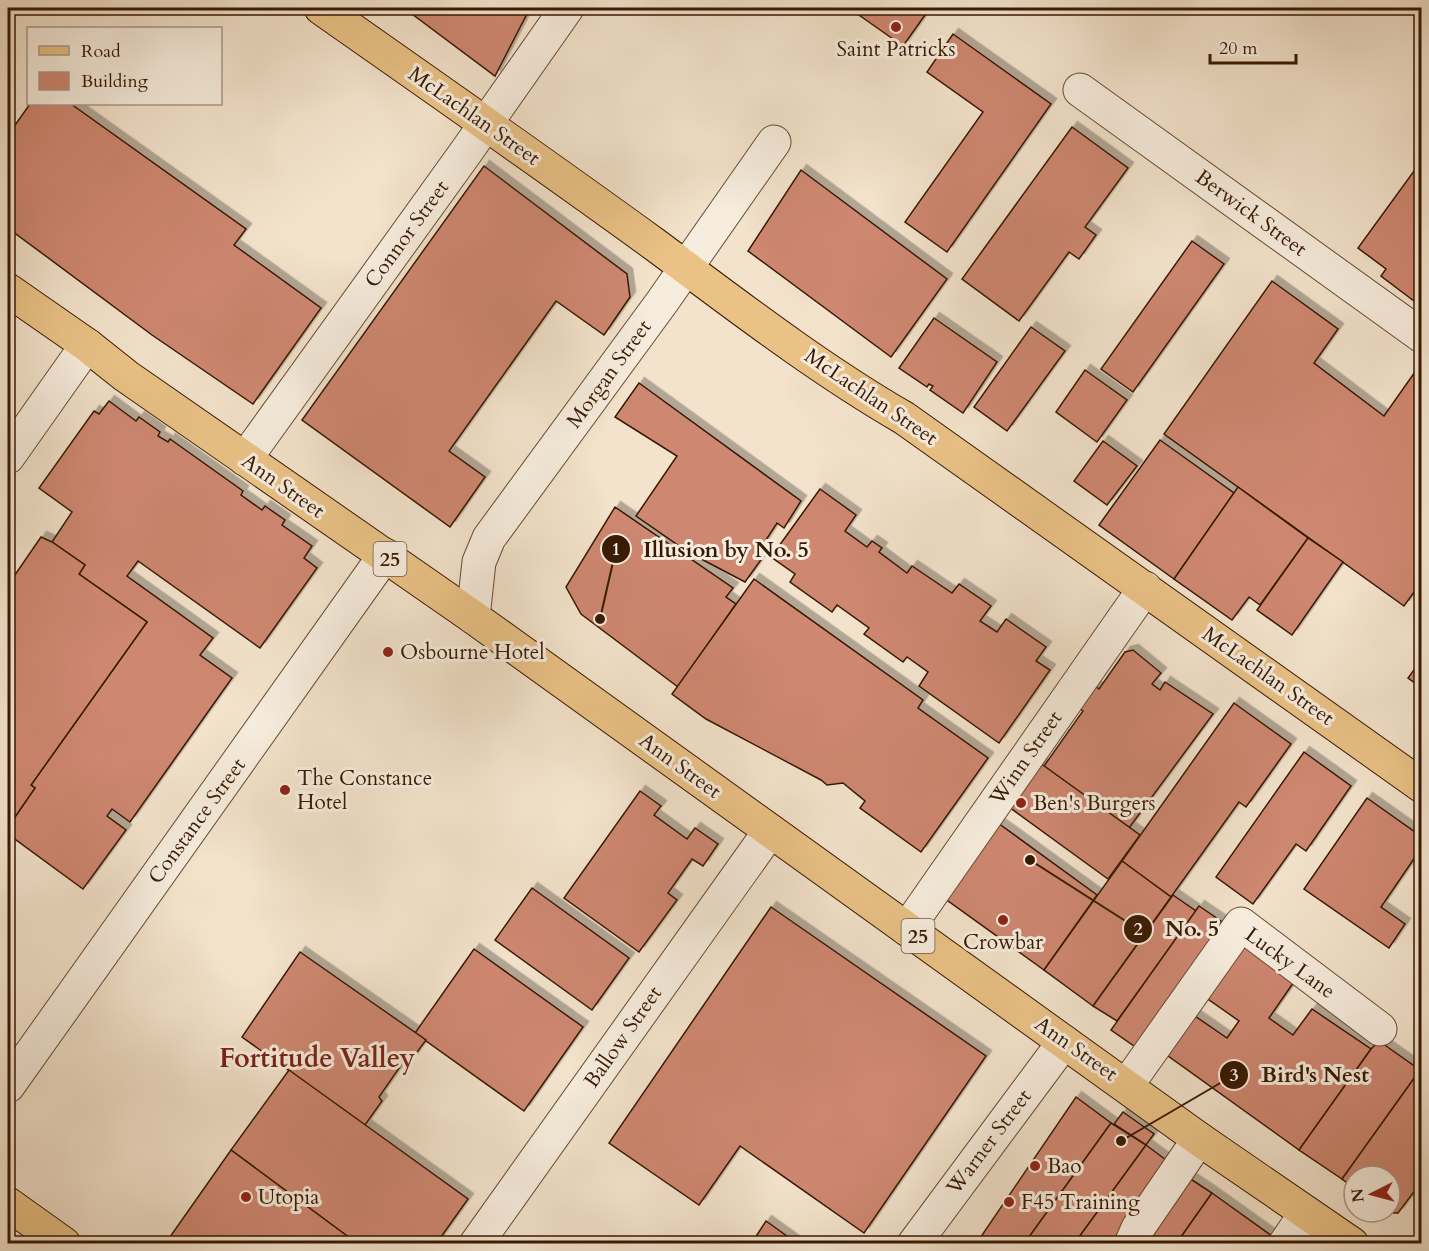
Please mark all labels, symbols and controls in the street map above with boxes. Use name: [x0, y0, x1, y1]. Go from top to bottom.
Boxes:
marker: Saint Patricks: [889, 20, 903, 34]
legend: [27, 27, 222, 105]
scale bar: [1210, 27, 1296, 65]
place label: Saint Patricks: [836, 35, 956, 64]
text: 20 m: [1219, 36, 1258, 61]
text: Road: [81, 39, 121, 64]
street label: McLachlan Street: [402, 60, 546, 172]
text: Building: [81, 69, 149, 94]
street label: Berwick Street: [1189, 163, 1313, 263]
street label: Connor Street: [358, 174, 456, 294]
street label: Morgan Street: [560, 314, 658, 434]
street label: McLachlan Street: [799, 342, 944, 452]
street label: Ann Street: [236, 447, 331, 525]
callout: Illusion by No. 5: [601, 529, 821, 569]
text: Illusion by No. 5: [643, 535, 809, 565]
text: 1: [611, 537, 621, 562]
road number: 25: [374, 542, 406, 576]
street label: McLachlan Street: [1196, 620, 1340, 732]
place label: Osbourne Hotel: [400, 638, 545, 667]
marker: Osbourne Hotel: [381, 645, 395, 659]
street label: Winn Street: [982, 705, 1069, 812]
street label: Ann Street: [633, 726, 727, 806]
street label: Constance Street: [141, 752, 253, 890]
place label: The Constance Hotel: [297, 764, 432, 817]
marker: The Constance Hotel: [278, 783, 292, 797]
place label: Ben's Burgers: [1033, 789, 1156, 818]
marker: Ben's Burgers: [1014, 796, 1028, 810]
callout: No. 5: [1123, 909, 1231, 949]
marker: Crowbar: [996, 913, 1010, 927]
text: No. 5: [1165, 914, 1219, 944]
text: 2: [1133, 917, 1143, 942]
road number: 25: [902, 919, 934, 953]
street label: Lucky Lane: [1239, 920, 1341, 1006]
place label: Crowbar: [963, 928, 1043, 957]
street label: Ballow Street: [577, 980, 669, 1094]
street label: Ann Street: [1029, 1010, 1124, 1088]
district label: Fortitude Valley: [219, 1040, 416, 1077]
callout: Bird's Nest: [1219, 1055, 1381, 1095]
text: Bird's Nest: [1261, 1060, 1369, 1090]
text: 3: [1229, 1063, 1239, 1088]
street label: Warner Street: [939, 1083, 1038, 1202]
place label: Bao: [1047, 1152, 1082, 1181]
marker: Bao: [1028, 1159, 1042, 1173]
north arrow: [1342, 1164, 1402, 1224]
place label: Utopia: [258, 1183, 319, 1212]
text: N: [1346, 1187, 1370, 1204]
place label: F45 Training: [1021, 1188, 1140, 1217]
marker: Utopia: [239, 1190, 253, 1204]
marker: F45 Training: [1002, 1195, 1016, 1209]

